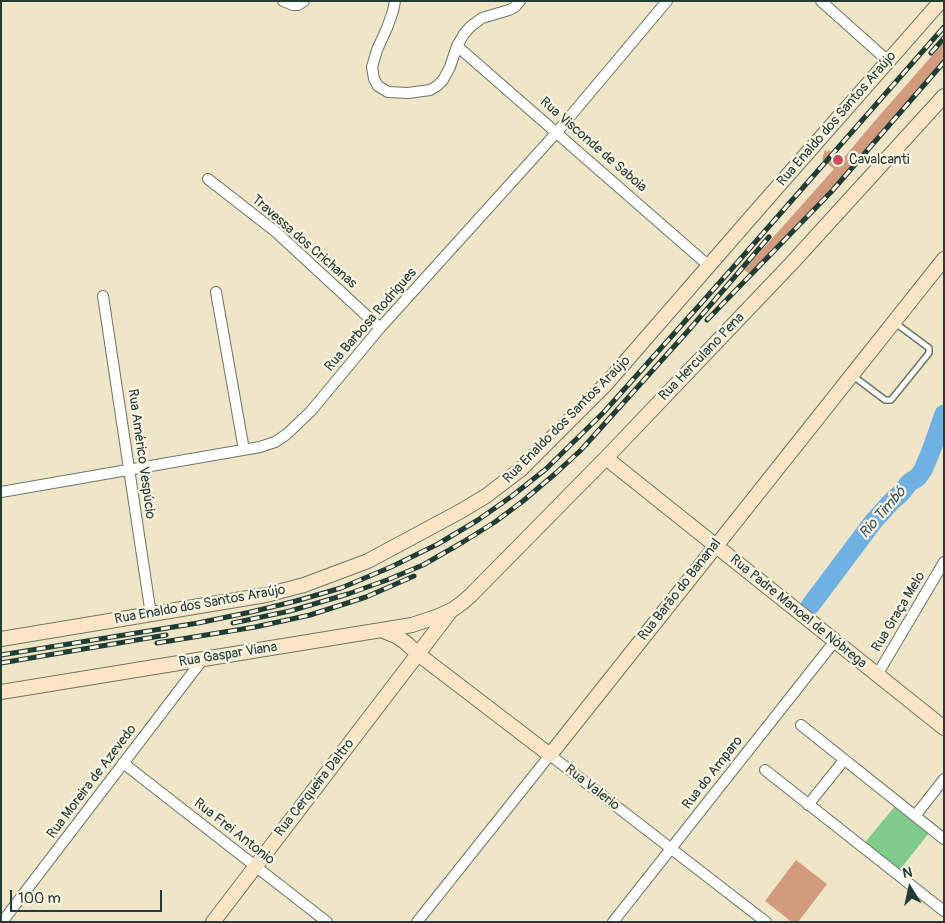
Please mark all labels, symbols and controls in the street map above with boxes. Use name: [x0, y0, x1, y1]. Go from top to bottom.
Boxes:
street label: Rua Enaldo dos Santos Araújo: [774, 48, 900, 190]
street label: Rua Visconde de Saboia: [536, 94, 650, 196]
place label: Cavalcanti: [849, 152, 909, 168]
marker: Cavalcanti: [831, 153, 845, 167]
street label: Travessa dos Crichanas: [248, 192, 360, 292]
street label: Rua Barbosa Rodrigues: [322, 265, 420, 375]
street label: Rua Herculano Pena: [656, 309, 748, 405]
street label: Rua Enaldo dos Santos Araújo: [500, 353, 634, 487]
street label: Rua Américo Vespúcio: [124, 388, 158, 520]
water label: Rio Timbó: [856, 484, 910, 542]
street label: Rua Barão do Bananal: [635, 536, 725, 644]
street label: Rua Padre Manoel de Nóbrega: [726, 552, 870, 672]
street label: Rua Graça Melo: [869, 569, 929, 655]
street label: Rua Enaldo dos Santos Araújo: [113, 582, 287, 628]
street label: Rua Gaspar Viana: [178, 639, 278, 671]
street label: Rua Moreira de Azevedo: [44, 722, 140, 842]
street label: Rua do Amparo: [679, 733, 747, 813]
street label: Rua Cerqueira Daltro: [272, 736, 358, 840]
street label: Rua Valerio: [561, 761, 623, 815]
street label: Rua Frei Antonio: [190, 795, 278, 869]
north arrow: [885, 863, 935, 913]
text: N: [901, 864, 913, 882]
scale bar: [12, 880, 165, 912]
text: 100 m: [18, 889, 61, 908]

